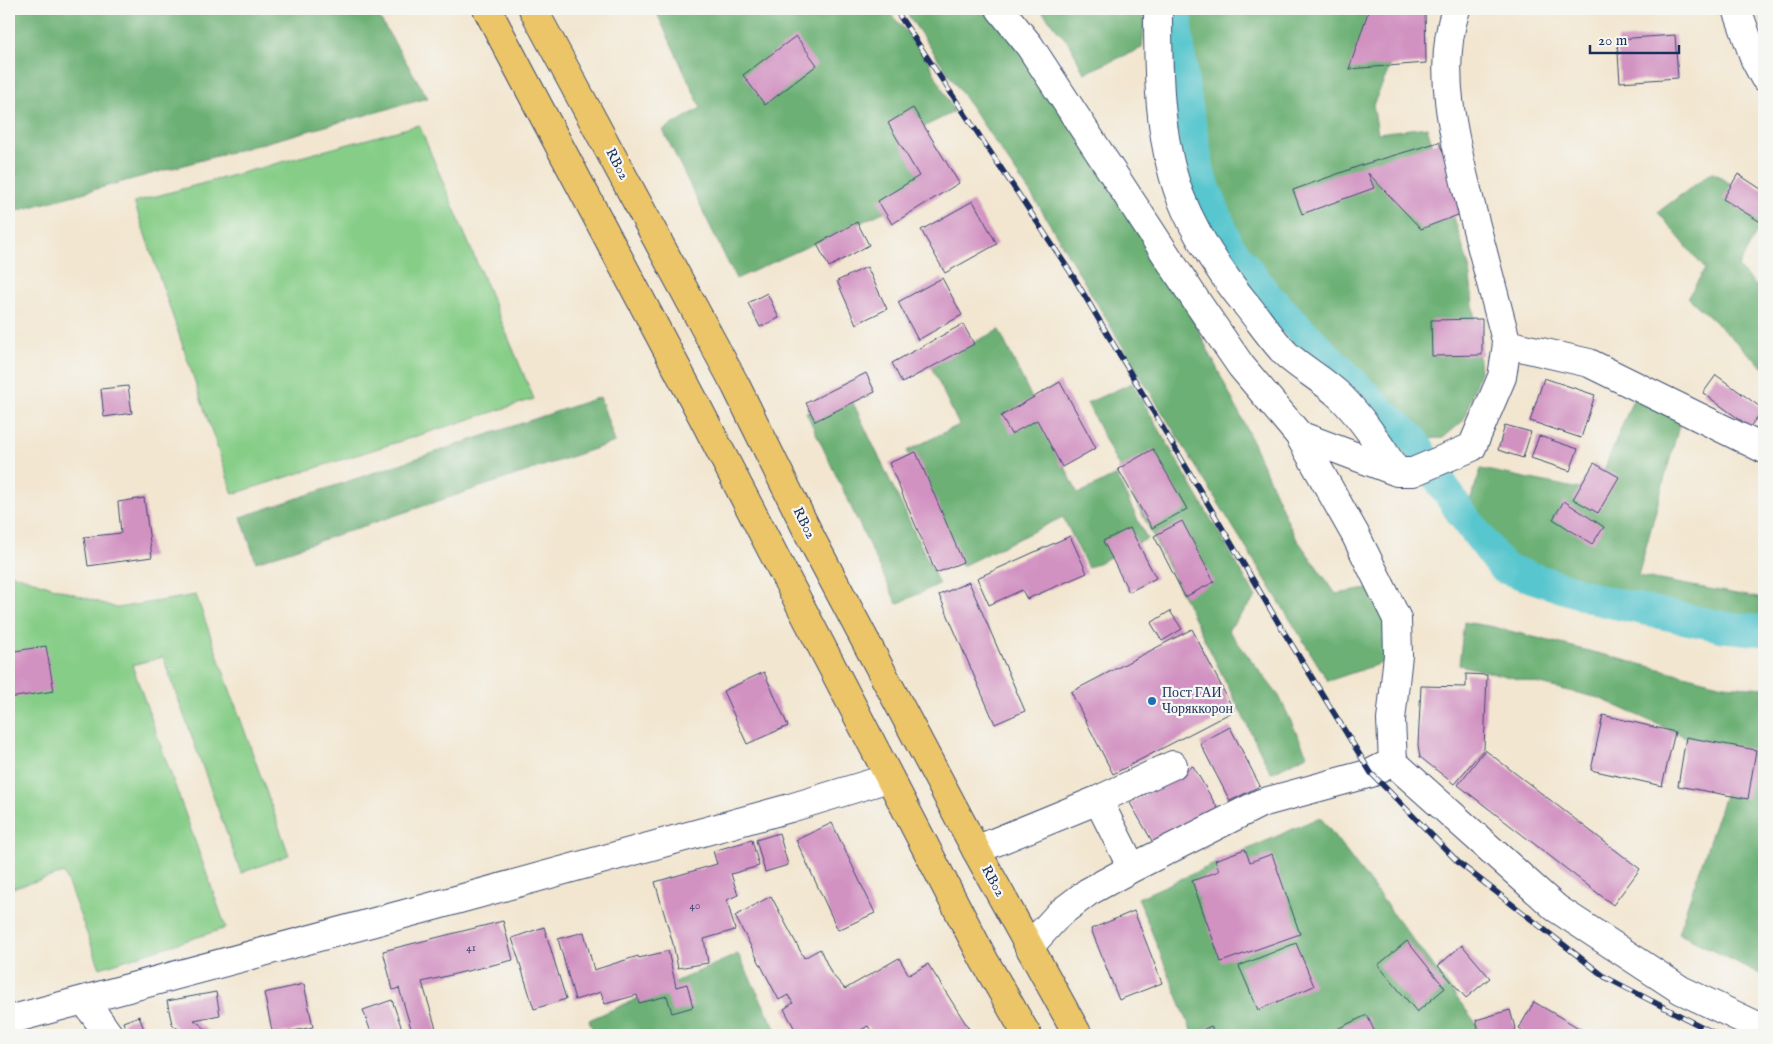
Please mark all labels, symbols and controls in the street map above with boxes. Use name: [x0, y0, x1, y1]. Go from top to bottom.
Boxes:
scale bar: [1590, 22, 1679, 54]
text: 20 m: [1598, 31, 1628, 50]
street label: RB02: [601, 145, 633, 183]
street label: RB02: [788, 504, 820, 542]
place label: Пост ГАИ Чоряккорон: [1162, 684, 1233, 718]
marker: Пост ГАИ Чоряккорон: [1146, 695, 1158, 707]
street label: RB02: [977, 862, 1009, 900]
house number: 40: [690, 899, 700, 913]
house number: 41: [466, 941, 476, 955]

